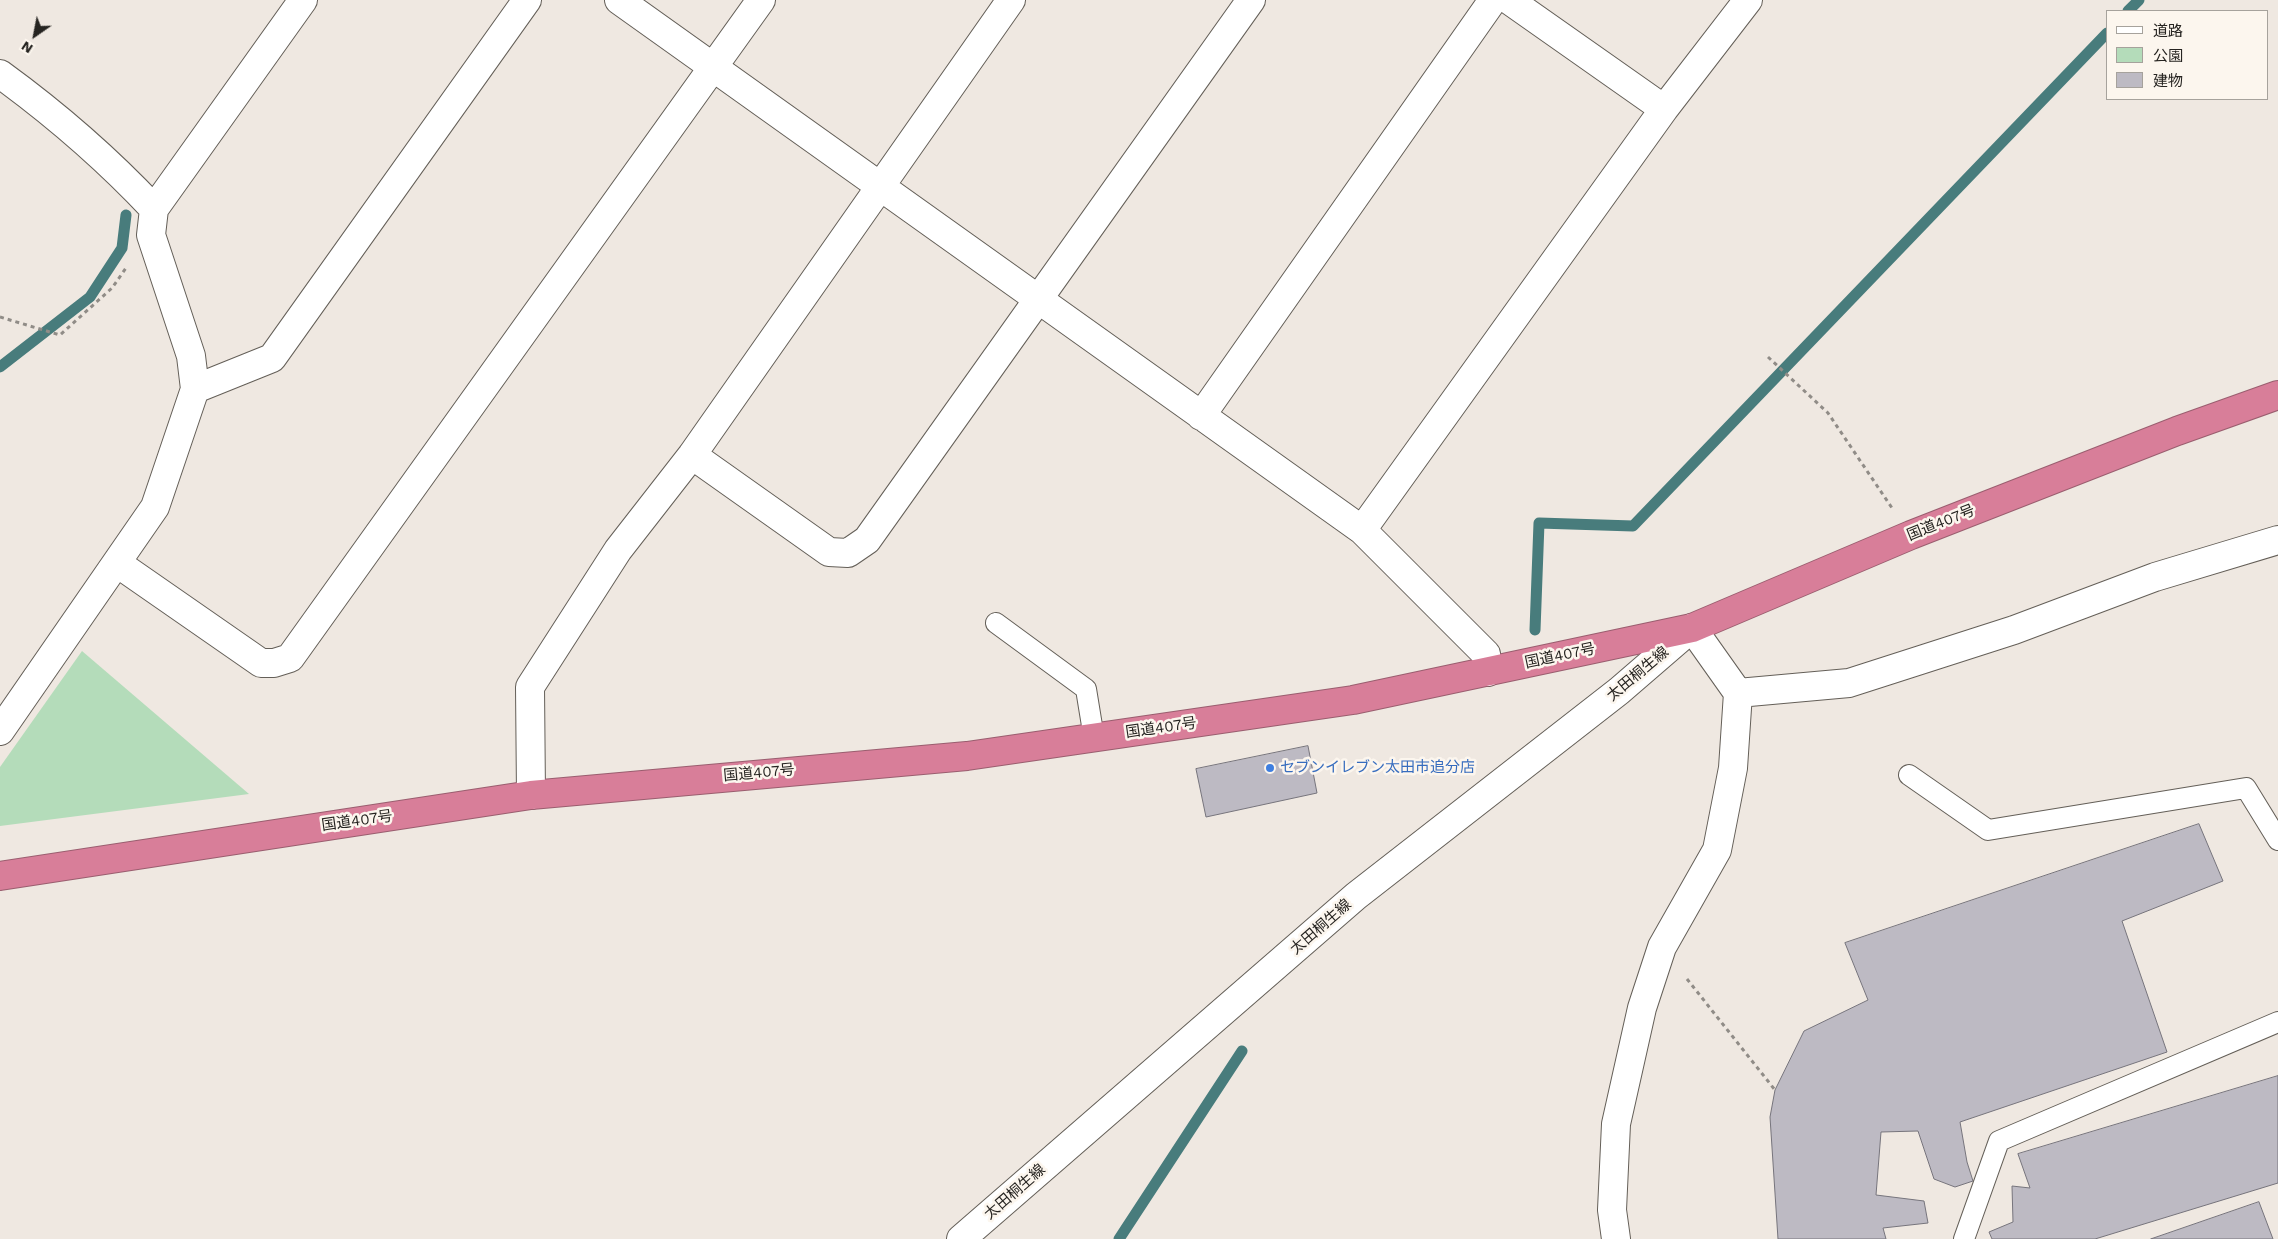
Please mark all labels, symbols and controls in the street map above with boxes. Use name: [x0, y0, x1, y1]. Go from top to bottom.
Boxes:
north arrow: [10, 10, 60, 60]
legend: [2106, 10, 2268, 100]
text: 道路: [2153, 22, 2183, 40]
text: N: [18, 38, 36, 57]
text: 公園: [2153, 47, 2183, 65]
text: 建物: [2153, 72, 2183, 90]
street label: 国道407号: [1904, 501, 1978, 545]
street label: 国道407号: [1523, 640, 1597, 672]
street label: 太田桐生線: [1603, 643, 1673, 705]
street label: 国道407号: [1124, 714, 1198, 742]
place label: セブンイレブン太田市追分店: [1280, 759, 1475, 777]
street label: 国道407号: [723, 761, 795, 785]
marker: セブンイレブン太田市追分店: [1264, 762, 1276, 774]
street label: 国道407号: [320, 807, 394, 835]
street label: 太田桐生線: [1287, 896, 1355, 958]
street label: 太田桐生線: [981, 1161, 1049, 1223]

